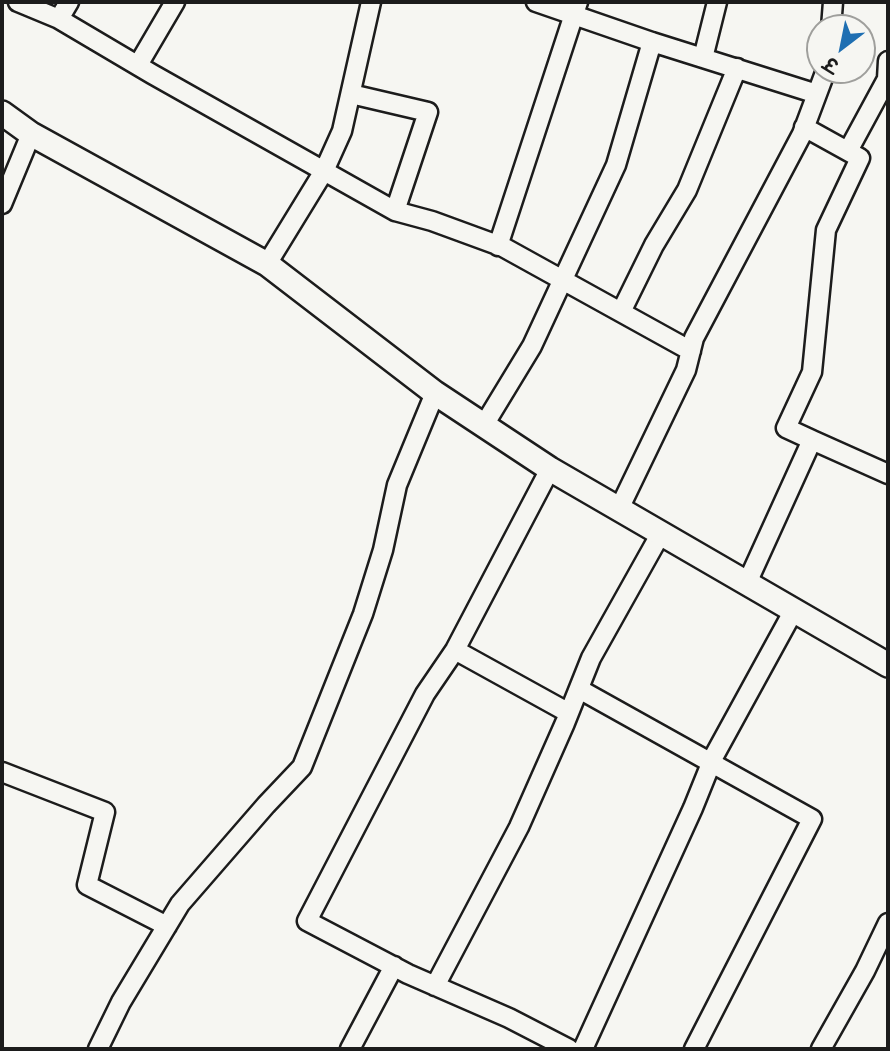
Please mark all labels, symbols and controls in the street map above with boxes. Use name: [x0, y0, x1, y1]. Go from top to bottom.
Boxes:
north arrow: [806, 14, 876, 84]
text: उ: [819, 52, 843, 79]

